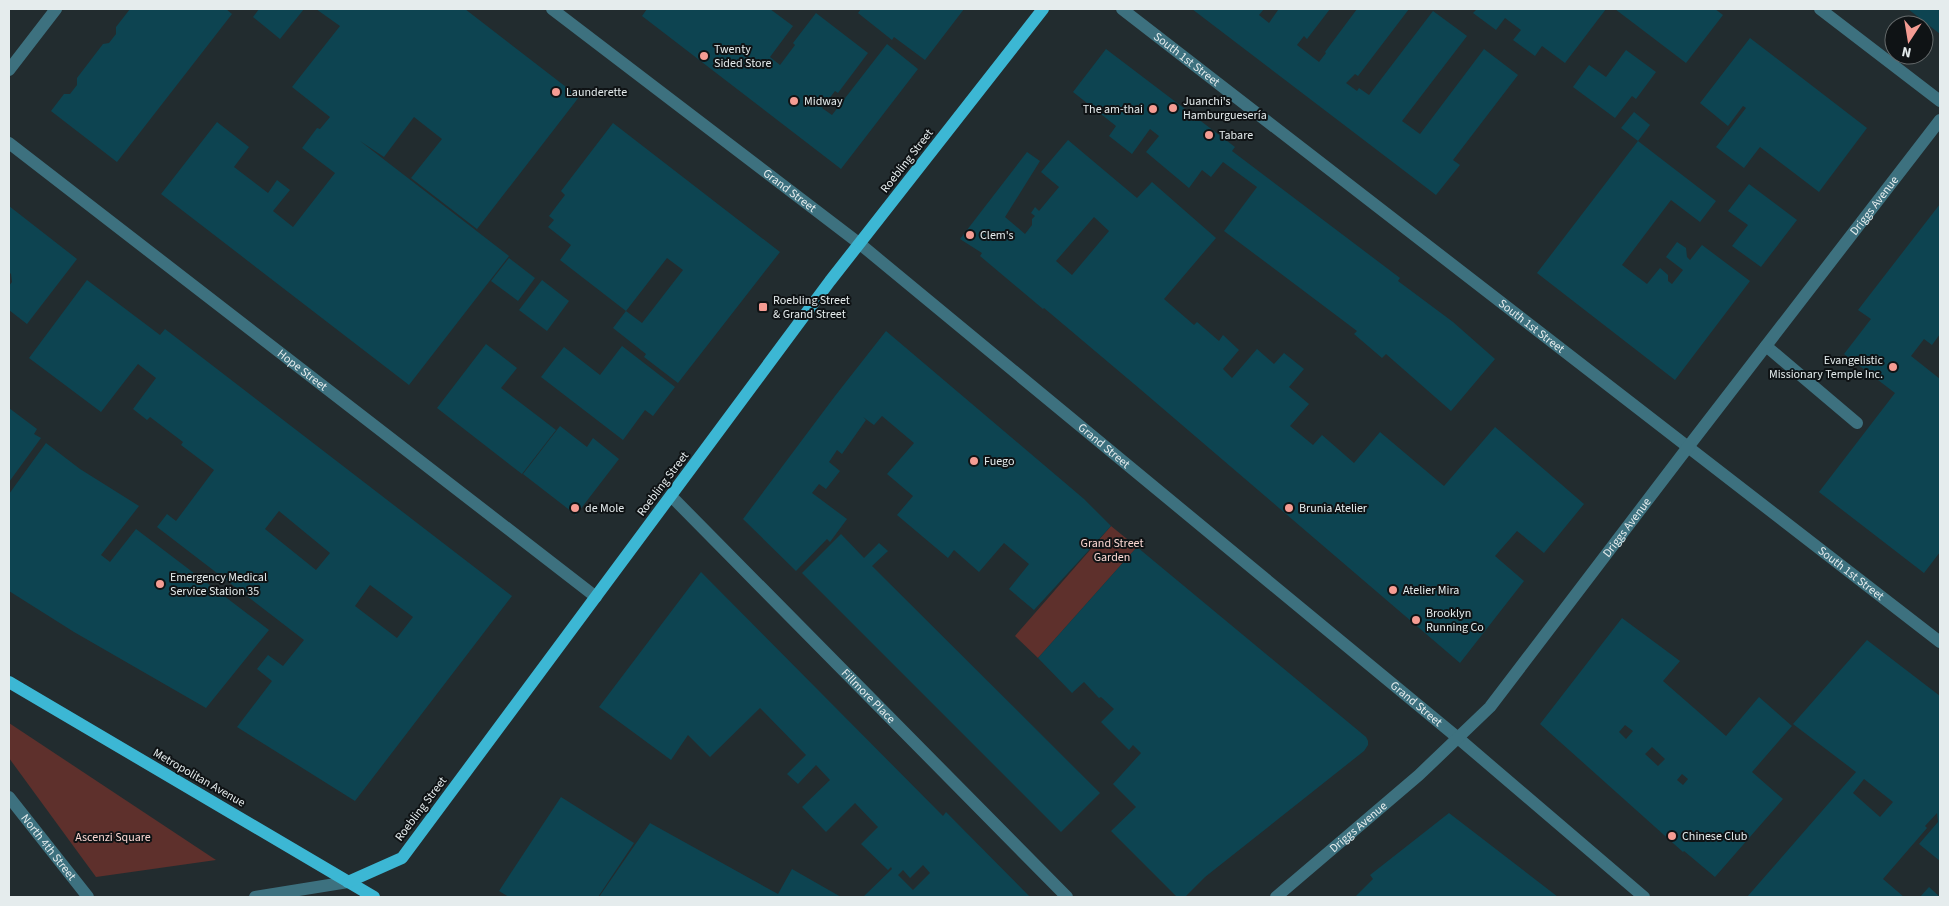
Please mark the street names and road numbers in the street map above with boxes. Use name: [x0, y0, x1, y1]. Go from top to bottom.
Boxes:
street label: South 1st Street: [1150, 28, 1224, 90]
street label: Roebling Street: [877, 125, 937, 197]
street label: Grand Street: [759, 164, 820, 216]
street label: Driggs Avenue: [1846, 172, 1903, 239]
street label: South 1st Street: [1495, 295, 1568, 357]
street label: Hope Street: [274, 345, 331, 395]
street label: Grand Street: [1074, 419, 1134, 472]
street label: Roebling Street: [633, 448, 693, 520]
street label: Driggs Avenue: [1598, 494, 1655, 561]
street label: South 1st Street: [1814, 542, 1888, 604]
street label: Fillmore Place: [837, 665, 899, 727]
street label: Grand Street: [1387, 677, 1446, 730]
street label: Metropolitan Avenue: [150, 745, 248, 811]
street label: Roebling Street: [391, 773, 451, 845]
street label: Driggs Avenue: [1326, 797, 1391, 856]
street label: North 4th Street: [17, 810, 80, 884]

